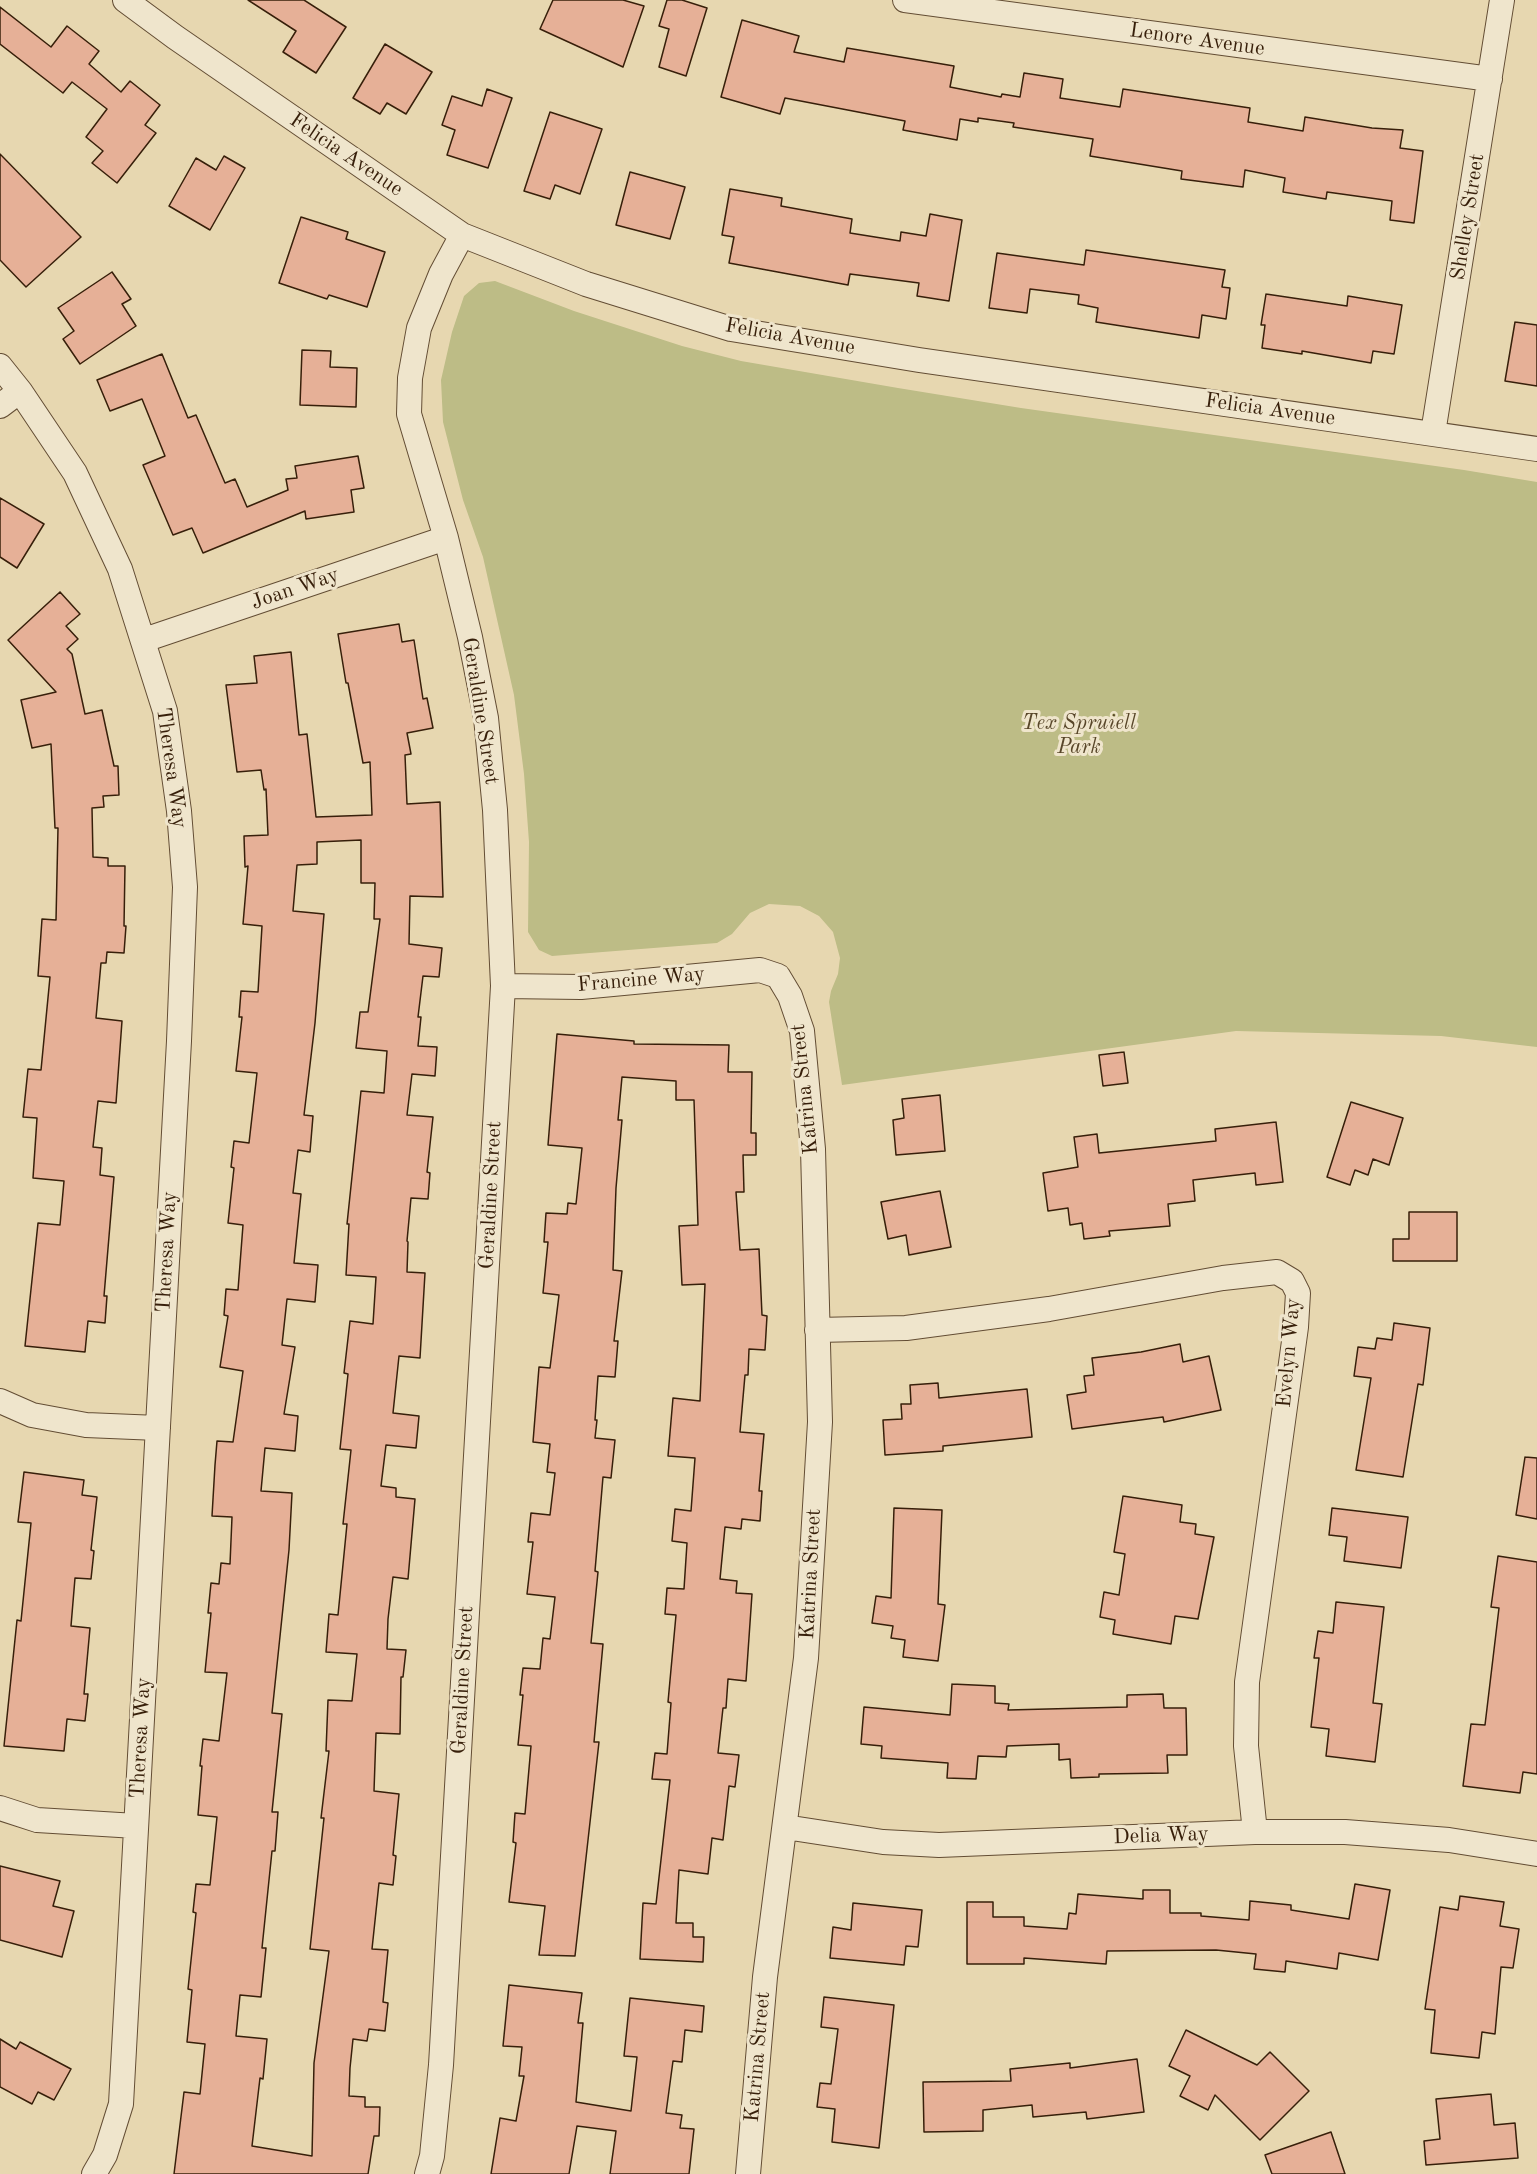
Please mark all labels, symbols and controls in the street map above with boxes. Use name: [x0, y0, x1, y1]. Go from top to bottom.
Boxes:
street label: Lenore Avenue: [1128, 18, 1266, 62]
street label: Felicia Avenue: [284, 108, 408, 202]
street label: Shelley Street: [1446, 152, 1490, 282]
street label: Felicia Avenue: [723, 313, 857, 361]
street label: Felicia Avenue: [1203, 388, 1337, 432]
street label: Joan Way: [248, 562, 342, 616]
street label: Geraldine Street: [456, 636, 504, 786]
street label: Theresa Way: [150, 706, 192, 830]
park label: Tex Spruiell Park: [1022, 710, 1136, 760]
street label: Francine Way: [576, 962, 706, 998]
street label: Katrina Street: [786, 1022, 824, 1156]
street label: Geraldine Street: [475, 1120, 507, 1270]
street label: Theresa Way: [151, 1191, 183, 1313]
street label: Evelyn Way: [1272, 1297, 1306, 1409]
street label: Katrina Street: [795, 1508, 827, 1640]
street label: Geraldine Street: [447, 1605, 479, 1755]
street label: Theresa Way: [125, 1677, 157, 1799]
street label: Delia Way: [1113, 1822, 1209, 1850]
street label: Katrina Street: [740, 1991, 776, 2123]

